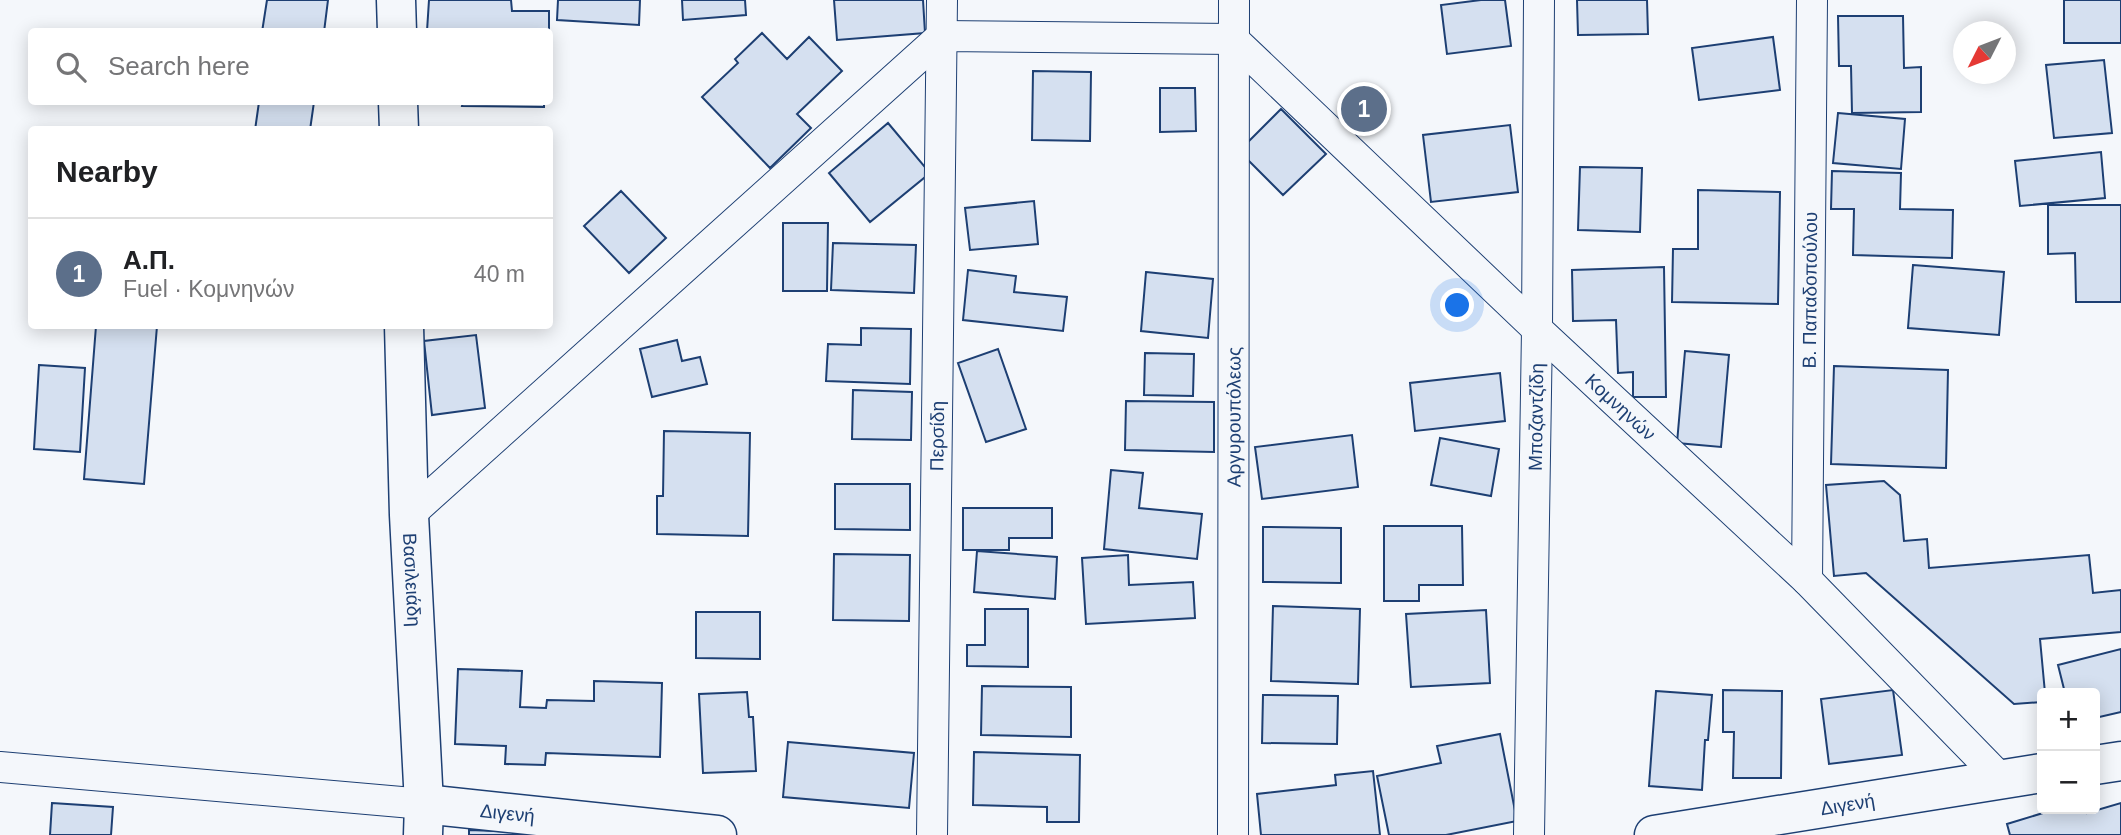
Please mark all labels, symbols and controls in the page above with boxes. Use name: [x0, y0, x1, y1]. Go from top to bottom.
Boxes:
north arrow: [1953, 21, 2016, 84]
search box: [28, 28, 553, 105]
icon: search: [52, 48, 90, 86]
text: Search here: [108, 51, 250, 81]
pin: 1: [1341, 83, 1387, 135]
text: Nearby: [56, 155, 158, 188]
street label: B. Παπαδοπούλου: [1798, 212, 1821, 368]
text: Α.Π.: [123, 245, 175, 275]
text: 1: [73, 261, 85, 287]
text: 40 m: [474, 261, 525, 287]
text: Fuel · Κομνηνών: [123, 276, 295, 302]
your location: [1440, 288, 1474, 322]
street label: Αργυρουπόλεως: [1223, 347, 1244, 487]
street label: Μποζαντζίδη: [1524, 363, 1547, 471]
street label: Κομνηνών: [1581, 369, 1660, 444]
street label: Περσίδη: [926, 401, 948, 471]
street label: Βασιλειάδη: [399, 532, 425, 627]
map controls: [2037, 688, 2100, 814]
button: +: [2037, 688, 2100, 751]
button: −: [2037, 751, 2100, 814]
street label: Διγενή: [1819, 789, 1876, 819]
street label: Διγενή: [479, 800, 536, 826]

